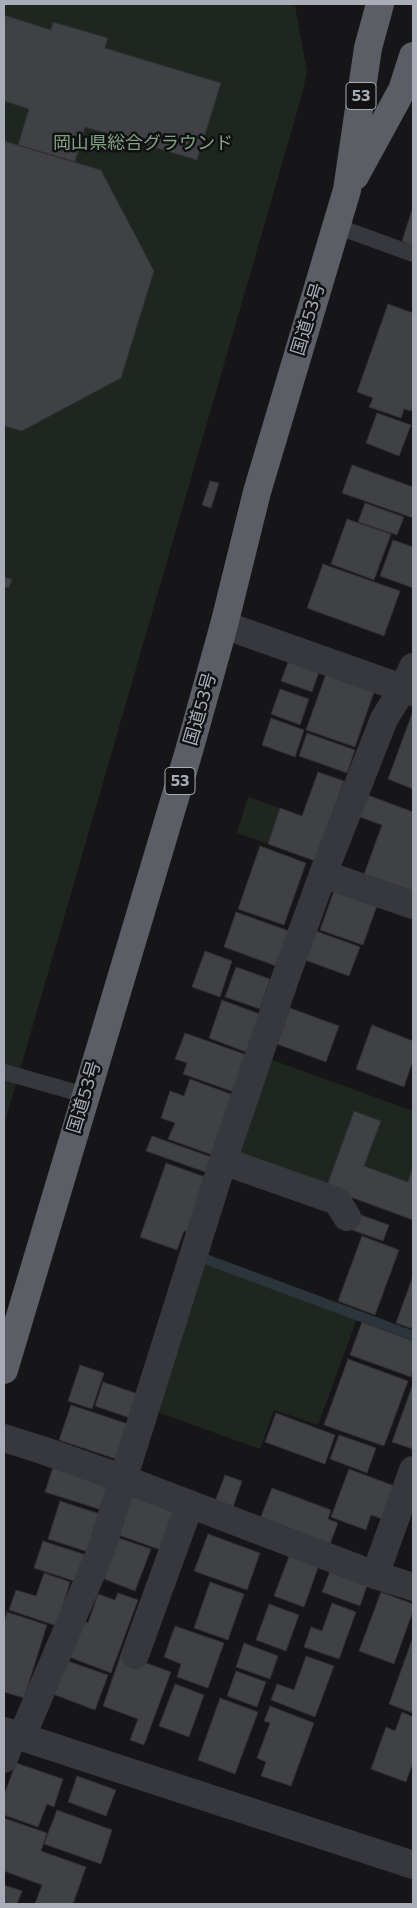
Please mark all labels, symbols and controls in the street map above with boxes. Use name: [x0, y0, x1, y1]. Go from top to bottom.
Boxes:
road number: 53: [346, 82, 376, 110]
park label: 岡山県総合グラウンド: [53, 132, 233, 154]
street label: 国道53号: [287, 280, 329, 358]
street label: 国道53号: [179, 670, 221, 748]
road number: 53: [165, 768, 195, 794]
street label: 国道53号: [63, 1058, 105, 1136]

